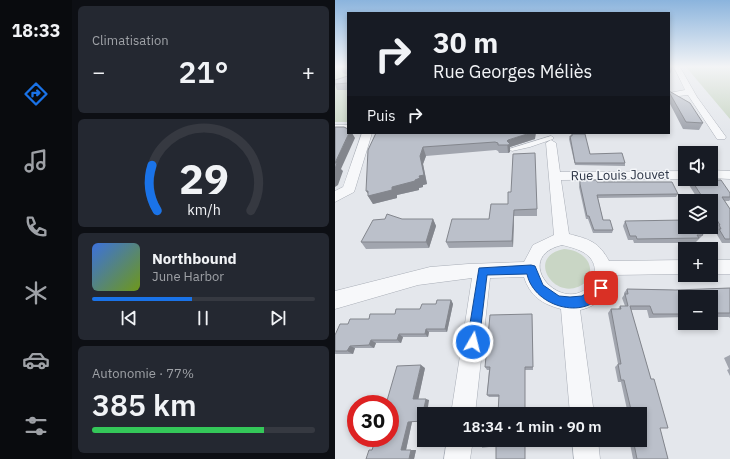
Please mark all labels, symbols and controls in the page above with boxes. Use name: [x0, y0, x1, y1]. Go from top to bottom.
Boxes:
text: 18:33: [11, 19, 61, 42]
text: 30 m: [433, 24, 498, 61]
icon: right: [367, 28, 419, 80]
text: Climatisation: [92, 32, 169, 49]
text: 21°: [178, 52, 229, 91]
text: −: [92, 57, 105, 86]
text: +: [302, 57, 315, 86]
text: Rue Georges Méliès: [433, 60, 592, 83]
icon: directions: [22, 80, 50, 108]
icon: right: [404, 104, 426, 126]
text: Puis: [367, 106, 396, 125]
map controls: [678, 146, 718, 330]
button: sound: [678, 146, 718, 186]
icon: music: [22, 147, 50, 175]
text: 29: [179, 151, 228, 205]
street label: Rue Louis Jouvet: [570, 166, 670, 184]
button: layers: [678, 194, 718, 234]
text: km/h: [187, 199, 220, 218]
icon: phone: [22, 213, 50, 241]
button: +: [678, 242, 718, 282]
text: Northbound: [152, 249, 237, 268]
text: June Harbor: [152, 268, 224, 285]
pin: [584, 271, 618, 305]
icon: arrive: [590, 277, 612, 299]
icon: climate: [22, 279, 50, 307]
button: −: [678, 290, 718, 330]
icon: previous: [118, 307, 140, 329]
icon: pause: [192, 307, 214, 329]
icon: next: [267, 307, 289, 329]
position arrow: [452, 321, 494, 363]
icon: car: [22, 346, 50, 374]
text: Autonomie · 77%: [92, 365, 194, 382]
text: 385 km: [92, 385, 197, 424]
speed limit sign: 30: [347, 395, 399, 447]
icon: filters: [22, 412, 50, 440]
text: 18:34 · 1 min · 90 m: [462, 417, 602, 436]

